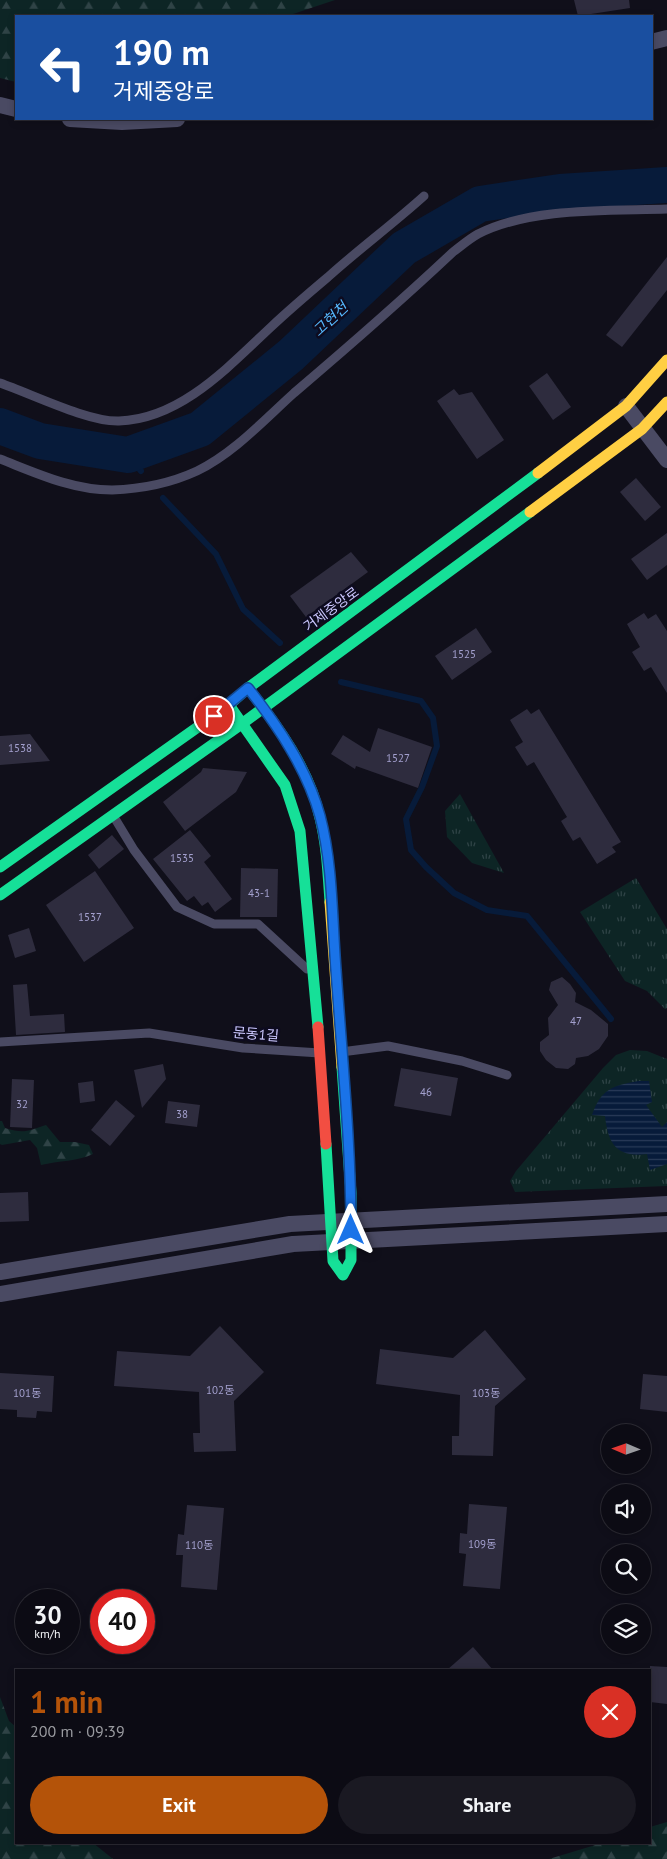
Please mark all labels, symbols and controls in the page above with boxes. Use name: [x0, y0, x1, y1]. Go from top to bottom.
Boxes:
text: 190 m: [113, 29, 210, 75]
icon: left: [30, 35, 95, 100]
text: 거제중앙로: [113, 77, 214, 105]
water label: 고현천: [308, 296, 353, 340]
street label: 거제중앙로: [300, 583, 362, 635]
house number: 1525: [452, 647, 476, 661]
pin: [193, 695, 235, 737]
icon: arrive: [200, 702, 228, 730]
house number: 1538: [8, 741, 32, 755]
house number: 1527: [386, 751, 410, 765]
house number: 1535: [170, 851, 194, 865]
house number: 43-1: [248, 886, 270, 900]
house number: 1537: [78, 910, 102, 924]
house number: 47: [570, 1014, 582, 1028]
street label: 문동1길: [232, 1023, 280, 1045]
house number: 46: [420, 1085, 432, 1099]
house number: 32: [16, 1097, 28, 1111]
house number: 38: [176, 1107, 188, 1121]
position arrow: [324, 1203, 376, 1255]
house number: 102동: [206, 1383, 234, 1397]
house number: 101동: [13, 1386, 41, 1400]
house number: 103동: [472, 1386, 500, 1400]
north arrow: [601, 1424, 651, 1474]
map controls: [601, 1424, 651, 1654]
button: sound: [601, 1484, 651, 1534]
house number: 109동: [468, 1537, 496, 1551]
house number: 110동: [185, 1538, 213, 1552]
button: search: [601, 1544, 651, 1594]
speed limit sign: 40: [90, 1589, 155, 1654]
text: 30: [33, 1599, 62, 1631]
button: layers: [601, 1604, 651, 1654]
text: km/h: [34, 1626, 61, 1641]
text: 1 min: [30, 1682, 103, 1721]
button: close: [584, 1686, 636, 1738]
text: 200 m · 09:39: [30, 1721, 125, 1741]
button: Exit: [30, 1776, 328, 1834]
button: Share: [338, 1776, 636, 1834]

